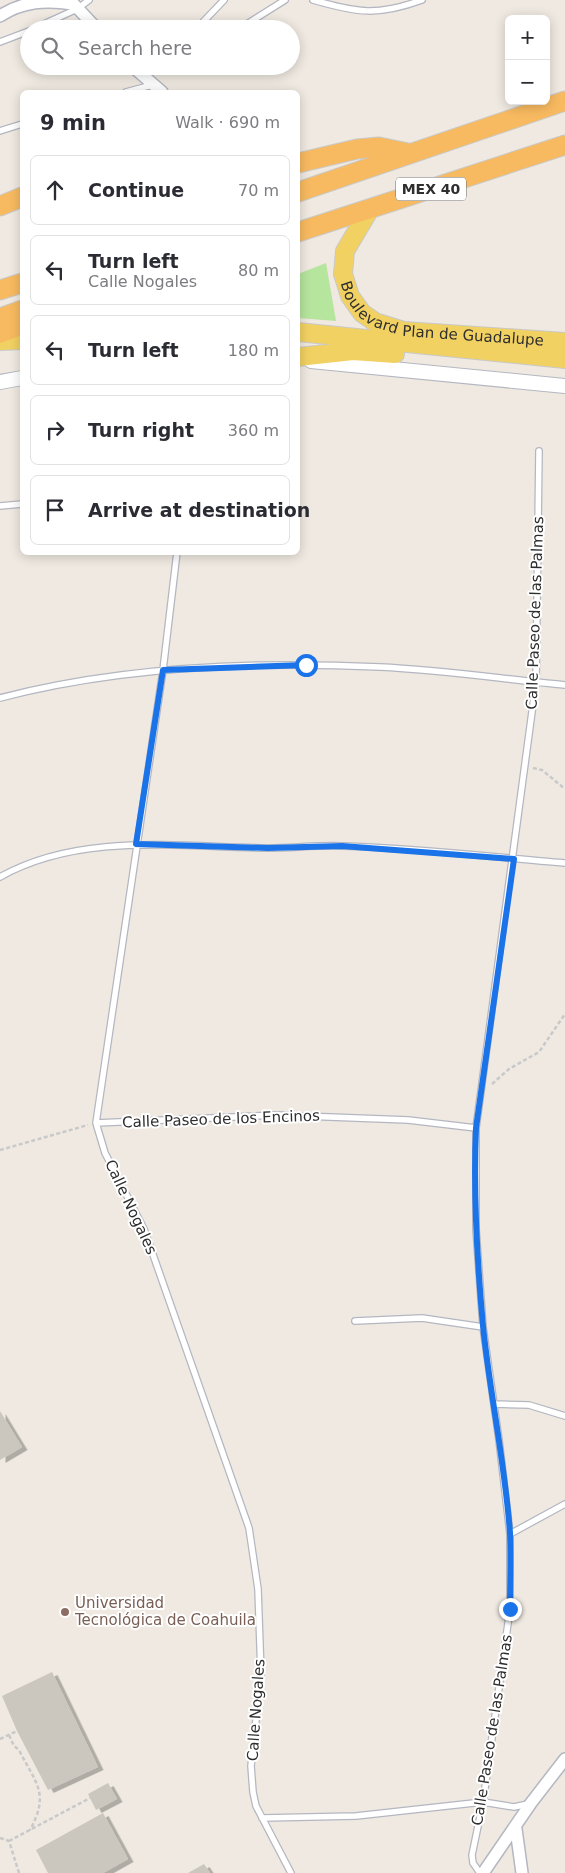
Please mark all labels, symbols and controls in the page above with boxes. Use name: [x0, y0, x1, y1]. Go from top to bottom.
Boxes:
map controls: [505, 15, 550, 105]
button: +: [505, 15, 550, 60]
search box: [20, 20, 300, 75]
icon: search: [38, 34, 66, 62]
text: Search here: [78, 37, 192, 59]
button: −: [505, 60, 550, 105]
text: 9 min: [40, 111, 106, 135]
text: Walk · 690 m: [175, 113, 280, 132]
icon: ahead: [41, 176, 69, 204]
road number: MEX 40: [396, 178, 466, 200]
text: Continue: [88, 179, 184, 201]
text: 70 m: [238, 181, 279, 200]
text: Turn left: [88, 250, 179, 272]
icon: left: [41, 256, 69, 284]
text: 80 m: [238, 261, 279, 280]
text: Calle Nogales: [88, 272, 197, 291]
street label: Boulevard Plan de Guadalupe: [337, 279, 545, 350]
icon: left: [41, 336, 69, 364]
text: Turn left: [88, 339, 179, 361]
text: 180 m: [228, 341, 279, 360]
icon: right: [41, 416, 69, 444]
text: Turn right: [88, 419, 194, 441]
text: 360 m: [228, 421, 279, 440]
icon: arrive: [41, 496, 69, 524]
text: Arrive at destination: [88, 499, 310, 521]
street label: Calle Paseo de las Palmas: [523, 516, 547, 710]
route start: [295, 654, 318, 677]
street label: Calle Paseo de los Encinos: [122, 1107, 320, 1131]
street label: Calle Nogales: [101, 1157, 161, 1257]
place label: Universidad Tecnológica de Coahuila: [74, 1594, 256, 1629]
route end: [499, 1598, 522, 1621]
marker: Universidad Tecnológica de Coahuila: [59, 1606, 71, 1618]
street label: Calle Paseo de las Palmas: [468, 1633, 516, 1827]
street label: Calle Nogales: [243, 1658, 269, 1762]

